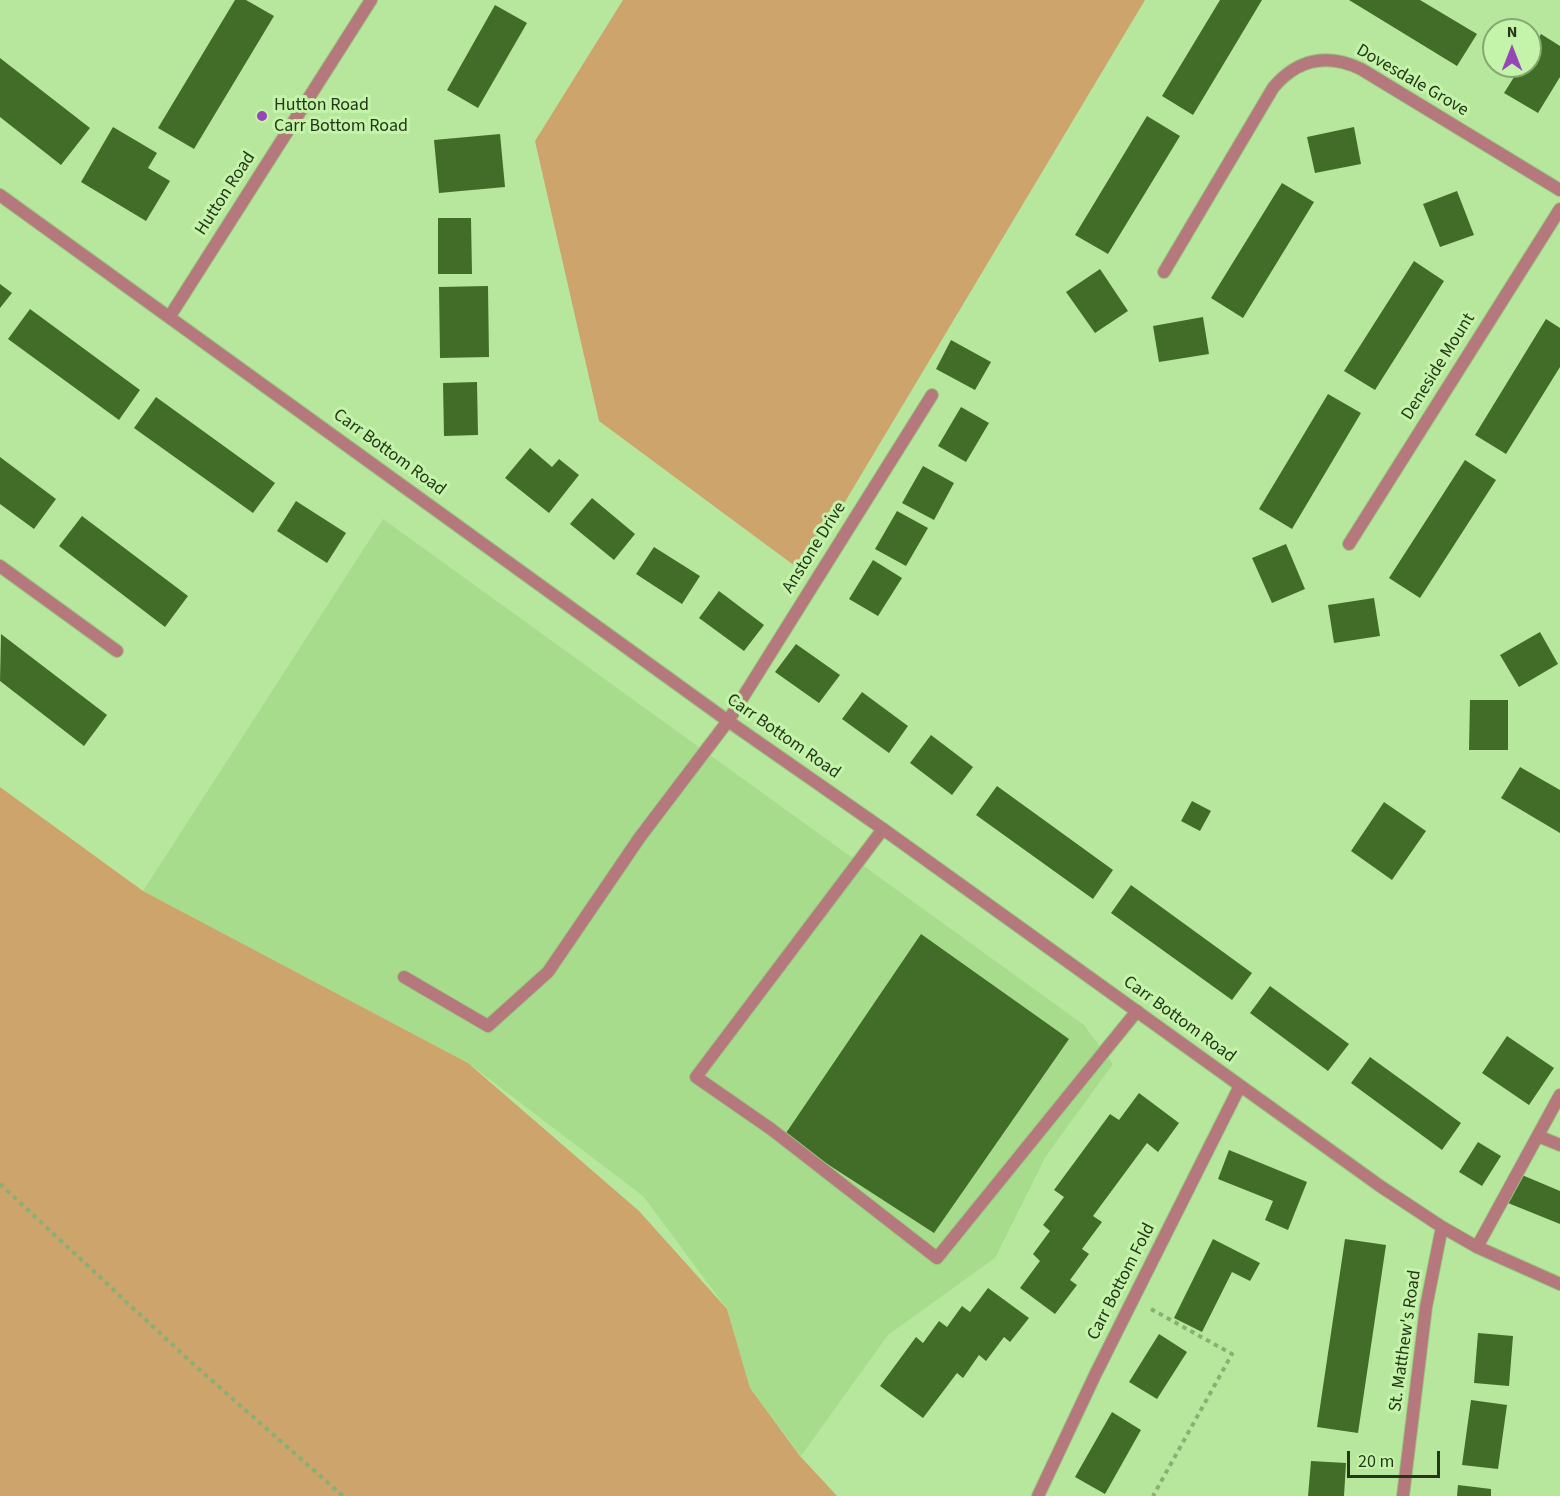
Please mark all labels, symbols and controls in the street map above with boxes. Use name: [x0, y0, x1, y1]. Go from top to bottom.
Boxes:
north arrow: [1482, 18, 1542, 78]
text: N: [1507, 21, 1517, 43]
street label: Dovesdale Grove: [1352, 40, 1472, 122]
place label: Hutton Road Carr Bottom Road: [274, 95, 408, 138]
marker: Hutton Road Carr Bottom Road: [255, 109, 269, 123]
street label: Hutton Road: [191, 148, 261, 240]
street label: Deneside Mount: [1398, 310, 1480, 424]
street label: Carr Bottom Road: [328, 405, 450, 501]
street label: Anstone Drive: [778, 498, 852, 598]
street label: Carr Bottom Road: [722, 690, 844, 784]
street label: Carr Bottom Road: [1118, 972, 1240, 1068]
street label: Carr Bottom Fold: [1083, 1220, 1161, 1344]
street label: St. Matthew's Road: [1385, 1269, 1427, 1413]
scale bar: [1350, 1439, 1443, 1477]
text: 20 m: [1358, 1449, 1394, 1474]

